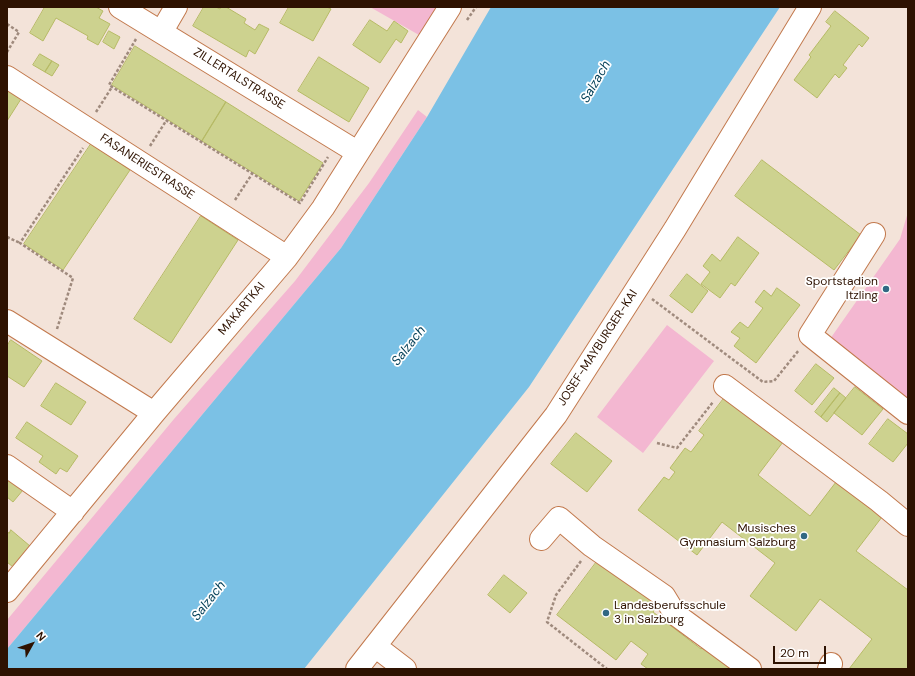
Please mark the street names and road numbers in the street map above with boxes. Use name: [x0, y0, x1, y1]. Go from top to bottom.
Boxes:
street label: ZILLERTALSTRASSE: [191, 45, 287, 113]
street label: FASANERIESTRASSE: [97, 131, 197, 203]
street label: MAKARTKAI: [216, 280, 268, 338]
street label: JOSEF-MAYBURGER-KAI: [555, 287, 641, 409]

